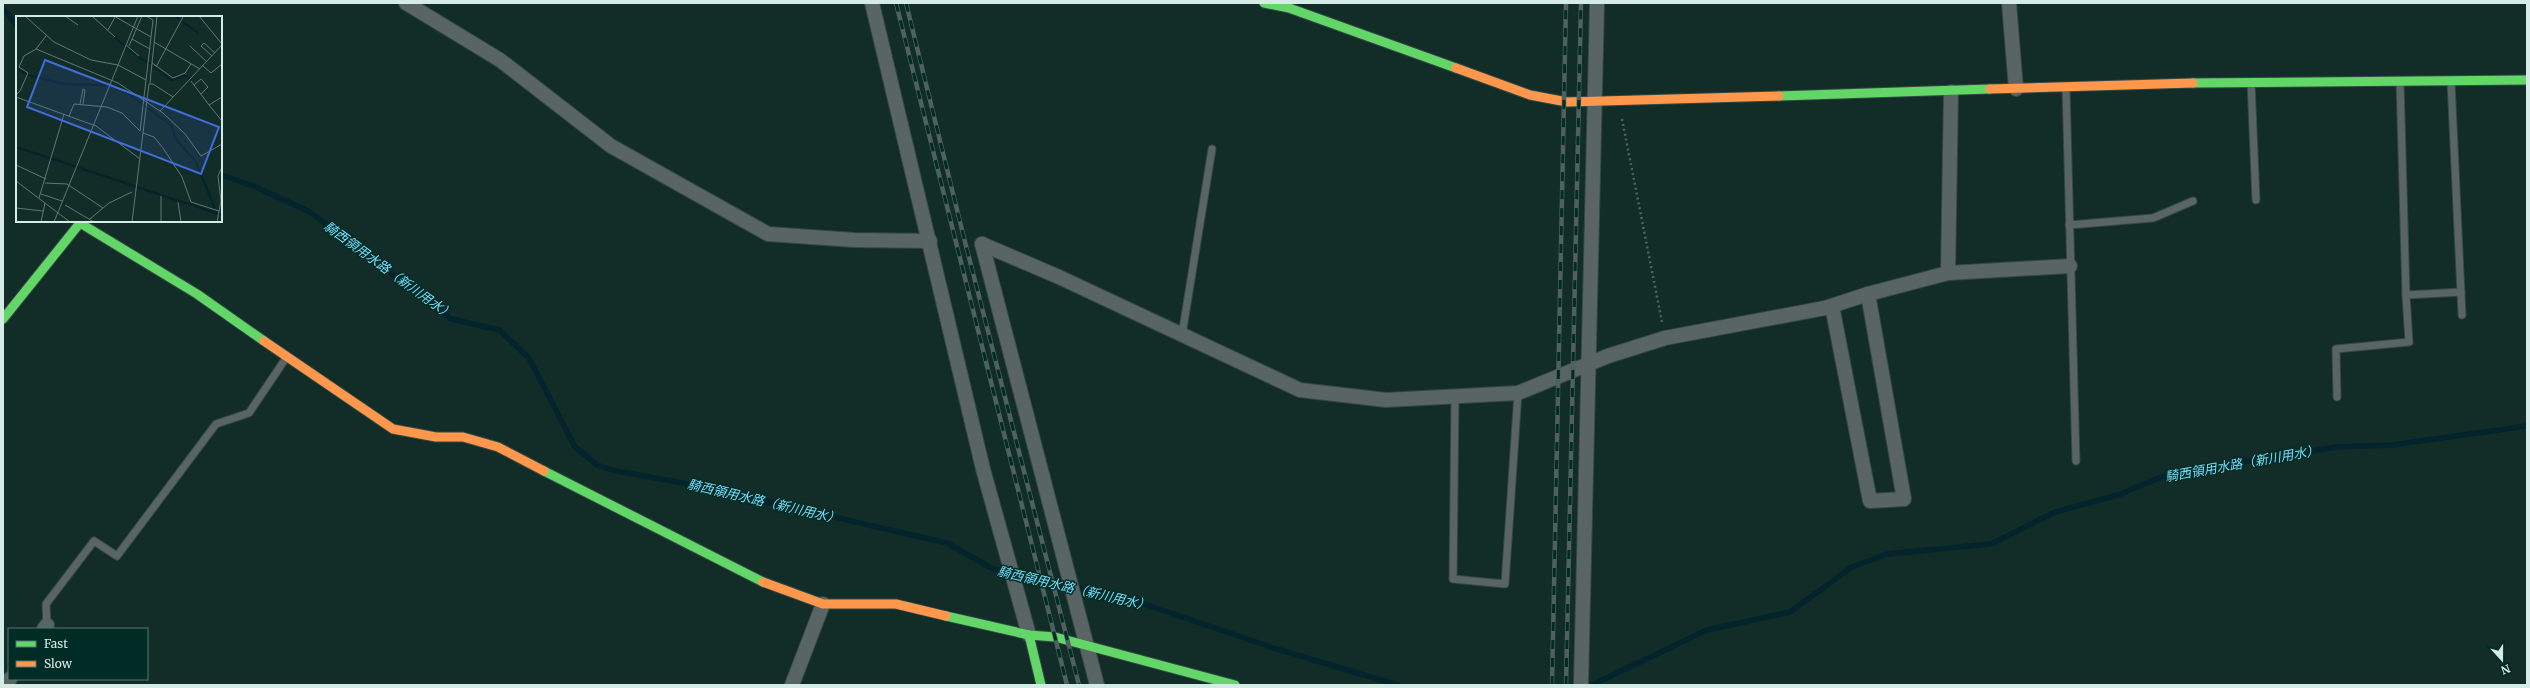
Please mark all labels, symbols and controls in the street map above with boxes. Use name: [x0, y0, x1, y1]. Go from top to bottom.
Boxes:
inset map: [16, 16, 222, 222]
water label: 騎西領用水路（新川用水）: [321, 218, 457, 323]
water label: 騎西領用水路（新川用水）: [2164, 442, 2320, 485]
water label: 騎西領用水路（新川用水）: [686, 476, 842, 527]
water label: 騎西領用水路（新川用水）: [996, 563, 1152, 614]
legend: [8, 628, 148, 680]
text: Fast: [44, 636, 68, 651]
north arrow: [2482, 640, 2522, 680]
text: Slow: [44, 656, 73, 671]
text: N: [2499, 661, 2512, 678]

